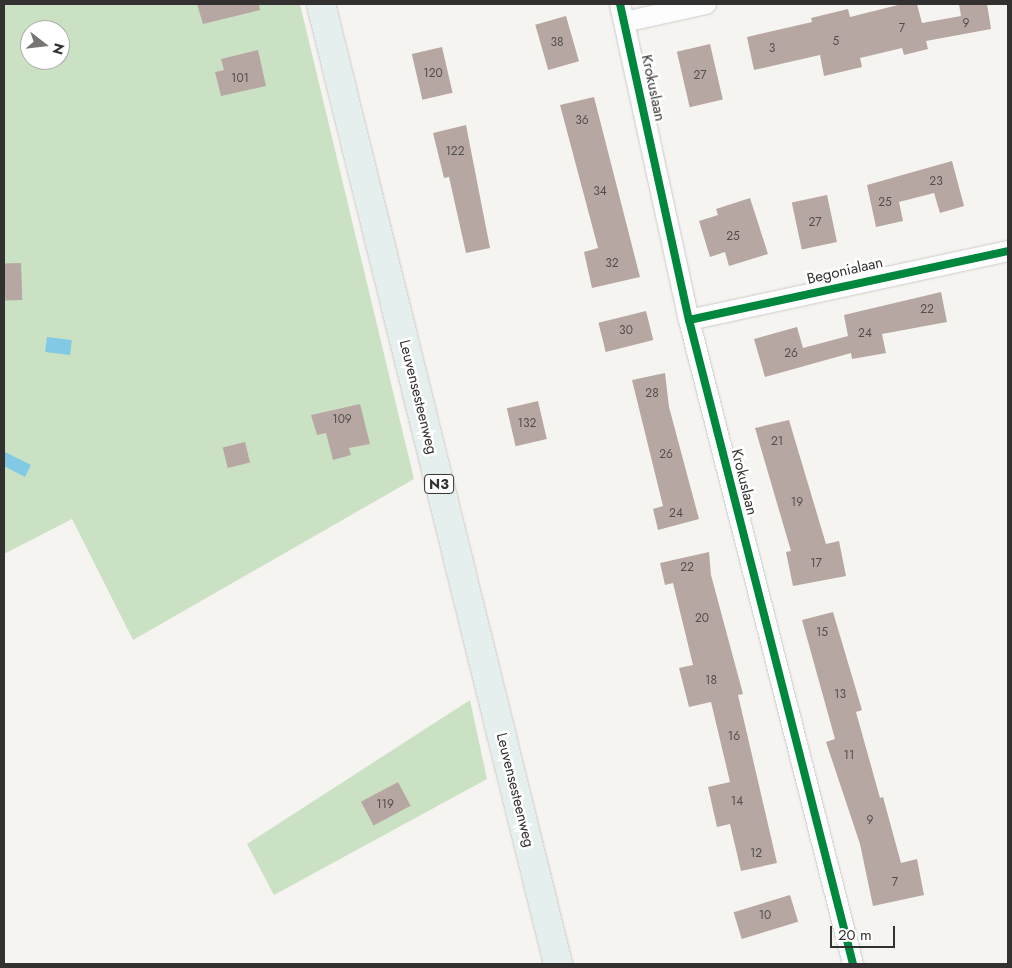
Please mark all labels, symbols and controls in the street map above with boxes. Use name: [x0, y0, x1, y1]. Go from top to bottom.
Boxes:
house number: 9: [963, 17, 969, 31]
north arrow: [20, 20, 70, 70]
house number: 7: [899, 22, 905, 36]
house number: 5: [833, 35, 839, 49]
house number: 38: [550, 36, 564, 50]
text: N: [47, 41, 70, 57]
house number: 3: [769, 42, 775, 56]
street label: Krokuslaan: [637, 53, 669, 123]
house number: 120: [423, 67, 443, 81]
house number: 27: [693, 69, 707, 83]
house number: 101: [231, 72, 249, 86]
house number: 36: [575, 114, 589, 128]
house number: 122: [445, 145, 465, 159]
house number: 23: [929, 175, 943, 189]
house number: 34: [593, 185, 607, 199]
house number: 25: [878, 196, 892, 210]
house number: 27: [808, 216, 822, 230]
house number: 25: [726, 230, 740, 244]
street label: Begonialaan: [805, 254, 885, 288]
house number: 32: [605, 257, 619, 271]
house number: 22: [920, 303, 934, 317]
house number: 30: [619, 324, 633, 338]
house number: 24: [858, 327, 872, 341]
street label: Leuvensesteenweg: [395, 338, 441, 456]
house number: 26: [784, 347, 798, 361]
house number: 28: [645, 387, 659, 401]
house number: 109: [332, 413, 352, 427]
house number: 132: [518, 417, 536, 431]
house number: 21: [771, 435, 783, 449]
street label: Krokuslaan: [727, 447, 761, 517]
house number: 26: [659, 448, 673, 462]
road number: N3: [424, 472, 454, 496]
house number: 19: [791, 496, 803, 510]
house number: 24: [669, 507, 683, 521]
house number: 17: [810, 557, 822, 571]
house number: 22: [680, 561, 694, 575]
house number: 20: [695, 612, 709, 626]
house number: 15: [816, 626, 828, 640]
house number: 18: [705, 674, 717, 688]
house number: 13: [834, 688, 846, 702]
house number: 16: [728, 730, 740, 744]
street label: Leuvensesteenweg: [492, 731, 538, 849]
house number: 11: [844, 749, 854, 763]
house number: 14: [731, 795, 743, 809]
house number: 119: [376, 798, 394, 812]
house number: 9: [867, 814, 873, 828]
house number: 12: [750, 847, 762, 861]
house number: 7: [892, 876, 898, 890]
house number: 10: [759, 909, 771, 923]
scale bar: [832, 916, 897, 948]
text: 20 m: [838, 924, 872, 946]

